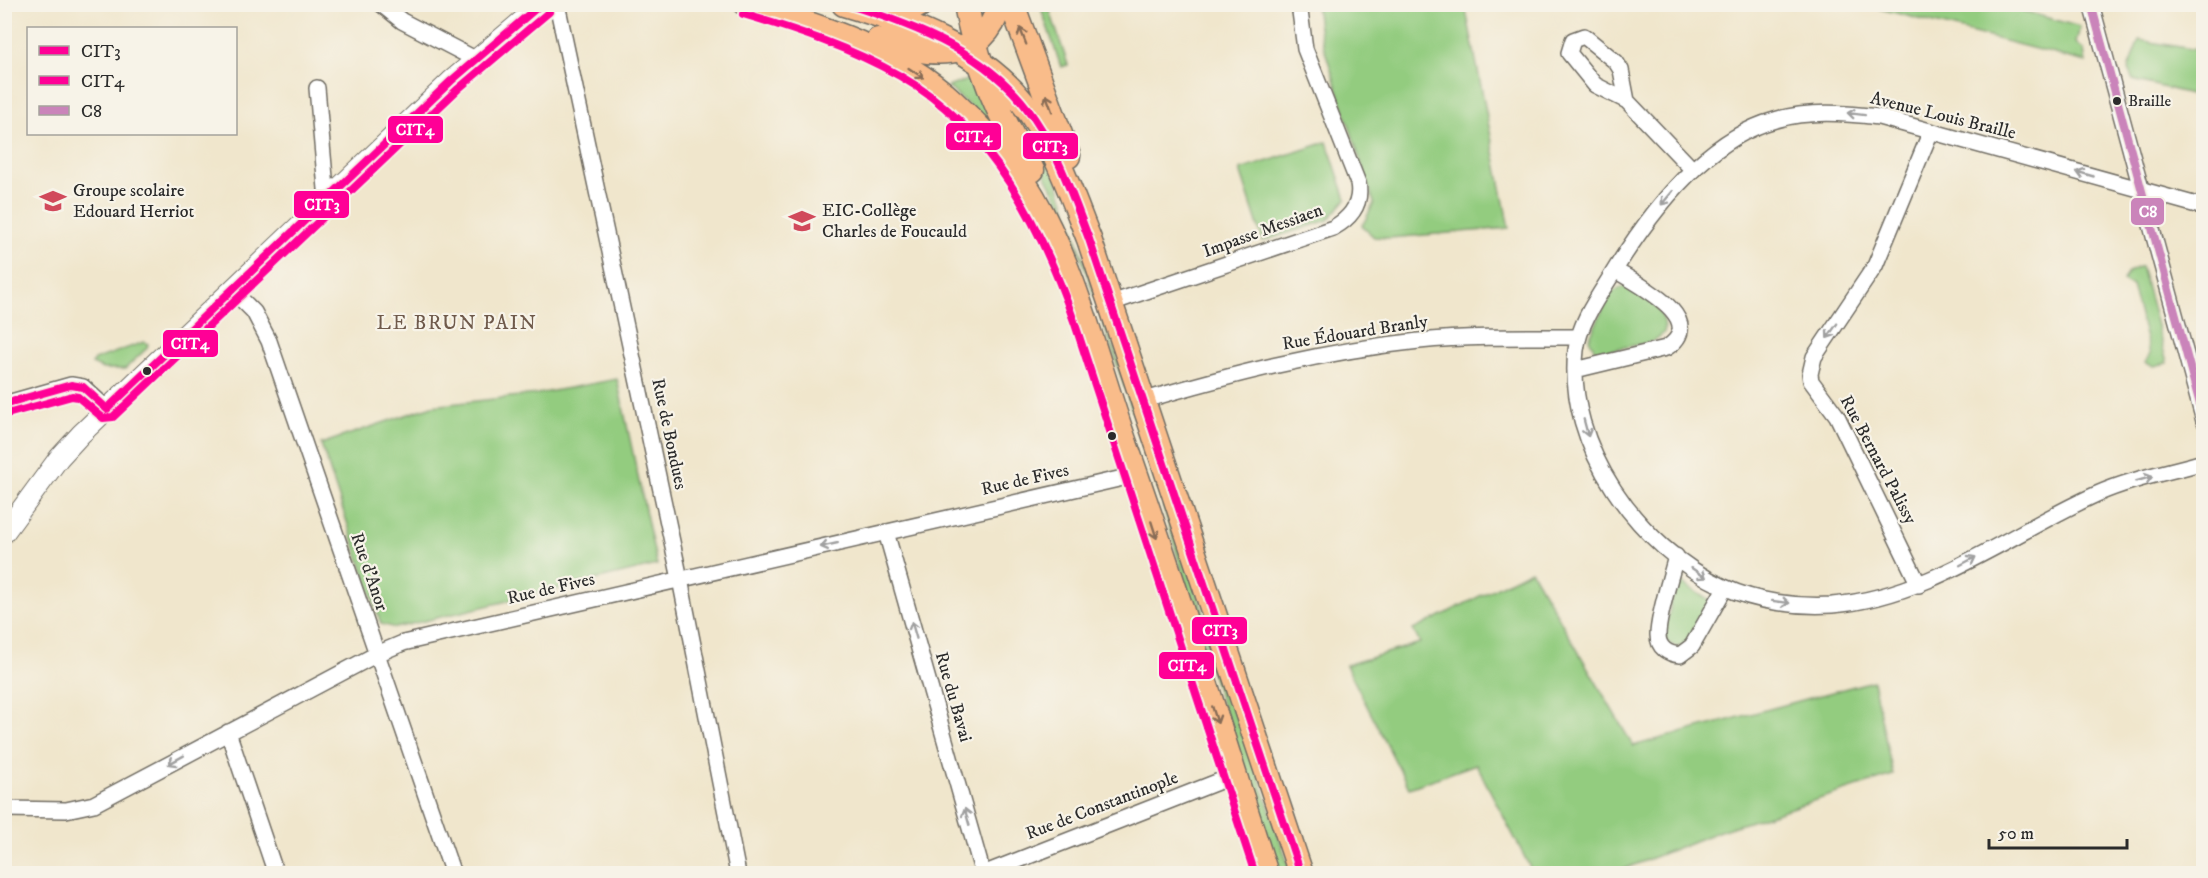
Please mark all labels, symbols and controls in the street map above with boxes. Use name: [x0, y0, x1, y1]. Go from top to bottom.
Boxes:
legend: [27, 27, 237, 135]
one-way arrow: [1017, 27, 1028, 46]
text: CIT3: [81, 41, 121, 63]
one-way arrow: [908, 67, 924, 79]
text: CIT4: [81, 71, 125, 93]
street label: Avenue Louis Braille: [1868, 87, 2018, 145]
place label: Braille: [2128, 91, 2171, 111]
one-way arrow: [1043, 94, 1054, 113]
marker: Braille: [2111, 95, 2123, 107]
text: C8: [81, 101, 102, 123]
one-way arrow: [1846, 108, 1866, 119]
line badge: CIT4: [387, 115, 444, 144]
text: CIT4: [396, 120, 435, 140]
line badge: CIT4: [945, 122, 1002, 151]
text: CIT4: [954, 127, 993, 147]
line badge: CIT3: [1022, 132, 1079, 160]
text: CIT3: [1032, 137, 1068, 157]
one-way arrow: [2076, 167, 2095, 179]
place label: Groupe scolaire Edouard Herriot: [73, 180, 194, 223]
school or university icon: Groupe scolaire Edouard Herriot: [38, 186, 68, 216]
line badge: CIT3: [293, 190, 350, 219]
one-way arrow: [1660, 190, 1674, 205]
text: CIT3: [304, 195, 340, 215]
line badge: C8: [2130, 197, 2165, 226]
street label: Impasse Messiaen: [1200, 199, 1326, 263]
place label: EIC-Collège Charles de Foucauld: [822, 200, 967, 243]
text: C8: [2139, 202, 2157, 222]
school or university icon: EIC-Collège Charles de Foucauld: [787, 206, 817, 236]
district label: LE BRUN PAIN: [376, 311, 538, 336]
street label: Rue Édouard Branly: [1281, 311, 1430, 355]
one-way arrow: [1826, 322, 1838, 338]
line badge: CIT4: [162, 329, 219, 358]
text: CIT4: [171, 334, 210, 354]
unlabelled marker: [141, 365, 153, 377]
street label: Rue de Bondues: [647, 376, 691, 492]
street label: Rue Bernard Palissy: [1835, 392, 1921, 529]
one-way arrow: [1580, 418, 1592, 437]
unlabelled marker: [1106, 430, 1118, 442]
street label: Rue de Fives: [979, 459, 1071, 501]
one-way arrow: [2135, 473, 2154, 484]
one-way arrow: [1149, 520, 1160, 539]
street label: Rue d'Anor: [345, 530, 393, 614]
one-way arrow: [820, 540, 840, 551]
one-way arrow: [1959, 555, 1976, 567]
one-way arrow: [1691, 567, 1707, 579]
street label: Rue de Fives: [505, 568, 597, 610]
one-way arrow: [1771, 597, 1791, 608]
line badge: CIT3: [1191, 616, 1248, 645]
one-way arrow: [908, 620, 919, 639]
text: CIT3: [1202, 621, 1238, 641]
street label: Rue du Bavai: [930, 649, 976, 745]
line badge: CIT4: [1158, 651, 1215, 680]
text: CIT4: [1168, 656, 1207, 676]
one-way arrow: [1210, 706, 1221, 725]
one-way arrow: [168, 755, 186, 766]
street label: Rue de Constantinople: [1023, 767, 1181, 845]
one-way arrow: [961, 808, 972, 827]
scale bar: [1989, 812, 2127, 850]
text: 50 m: [1998, 823, 2034, 845]

